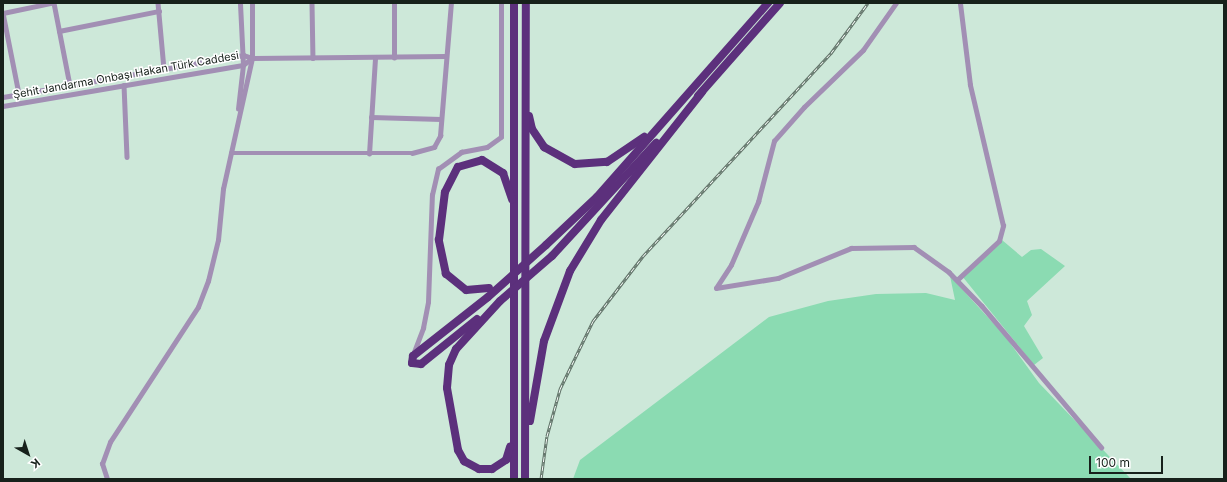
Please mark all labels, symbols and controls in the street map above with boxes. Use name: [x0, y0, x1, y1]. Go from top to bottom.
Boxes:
street label: Şehit Jandarma Onbaşı Hakan Türk Caddesi: [12, 49, 240, 101]
north arrow: [8, 434, 48, 474]
scale bar: [1091, 448, 1165, 474]
text: K: [28, 455, 43, 471]
text: 100 m: [1096, 455, 1130, 470]

